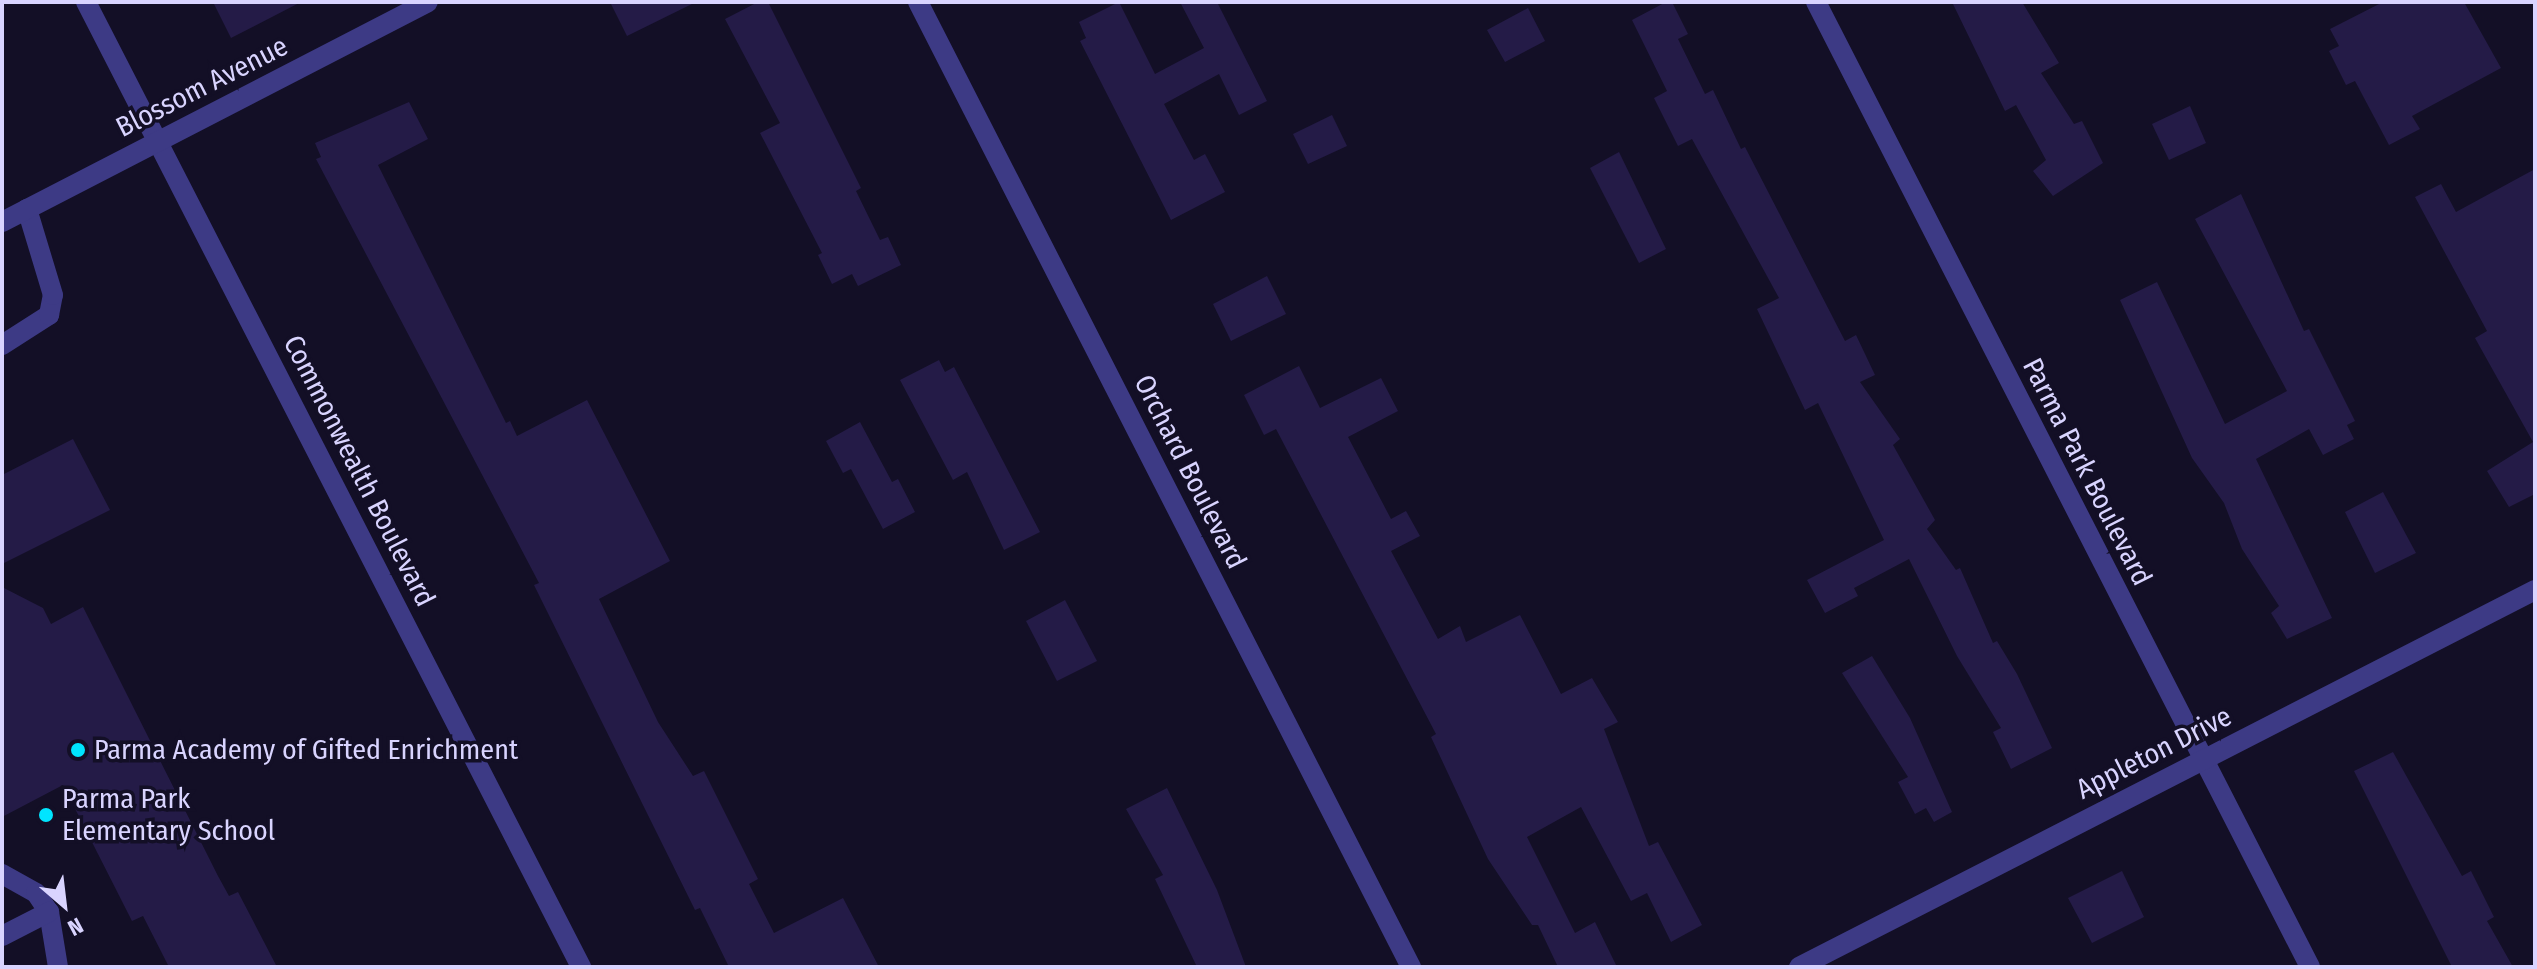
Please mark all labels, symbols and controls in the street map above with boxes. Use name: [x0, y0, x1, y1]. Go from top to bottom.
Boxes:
street label: Blossom Avenue: [111, 29, 293, 145]
street label: Commonwealth Boulevard: [276, 330, 442, 612]
street label: Parma Park Boulevard: [2015, 353, 2159, 591]
street label: Orchard Boulevard: [1127, 369, 1253, 575]
street label: Appleton Drive: [2071, 700, 2237, 806]
place label: Parma Academy of Gifted Enrichment: [94, 733, 518, 767]
marker: Parma Academy of Gifted Enrichment: [69, 741, 87, 759]
place label: Parma Park Elementary School: [62, 782, 275, 848]
marker: Parma Park Elementary School: [37, 806, 55, 824]
north arrow: [24, 865, 104, 945]
text: N: [63, 912, 88, 942]

